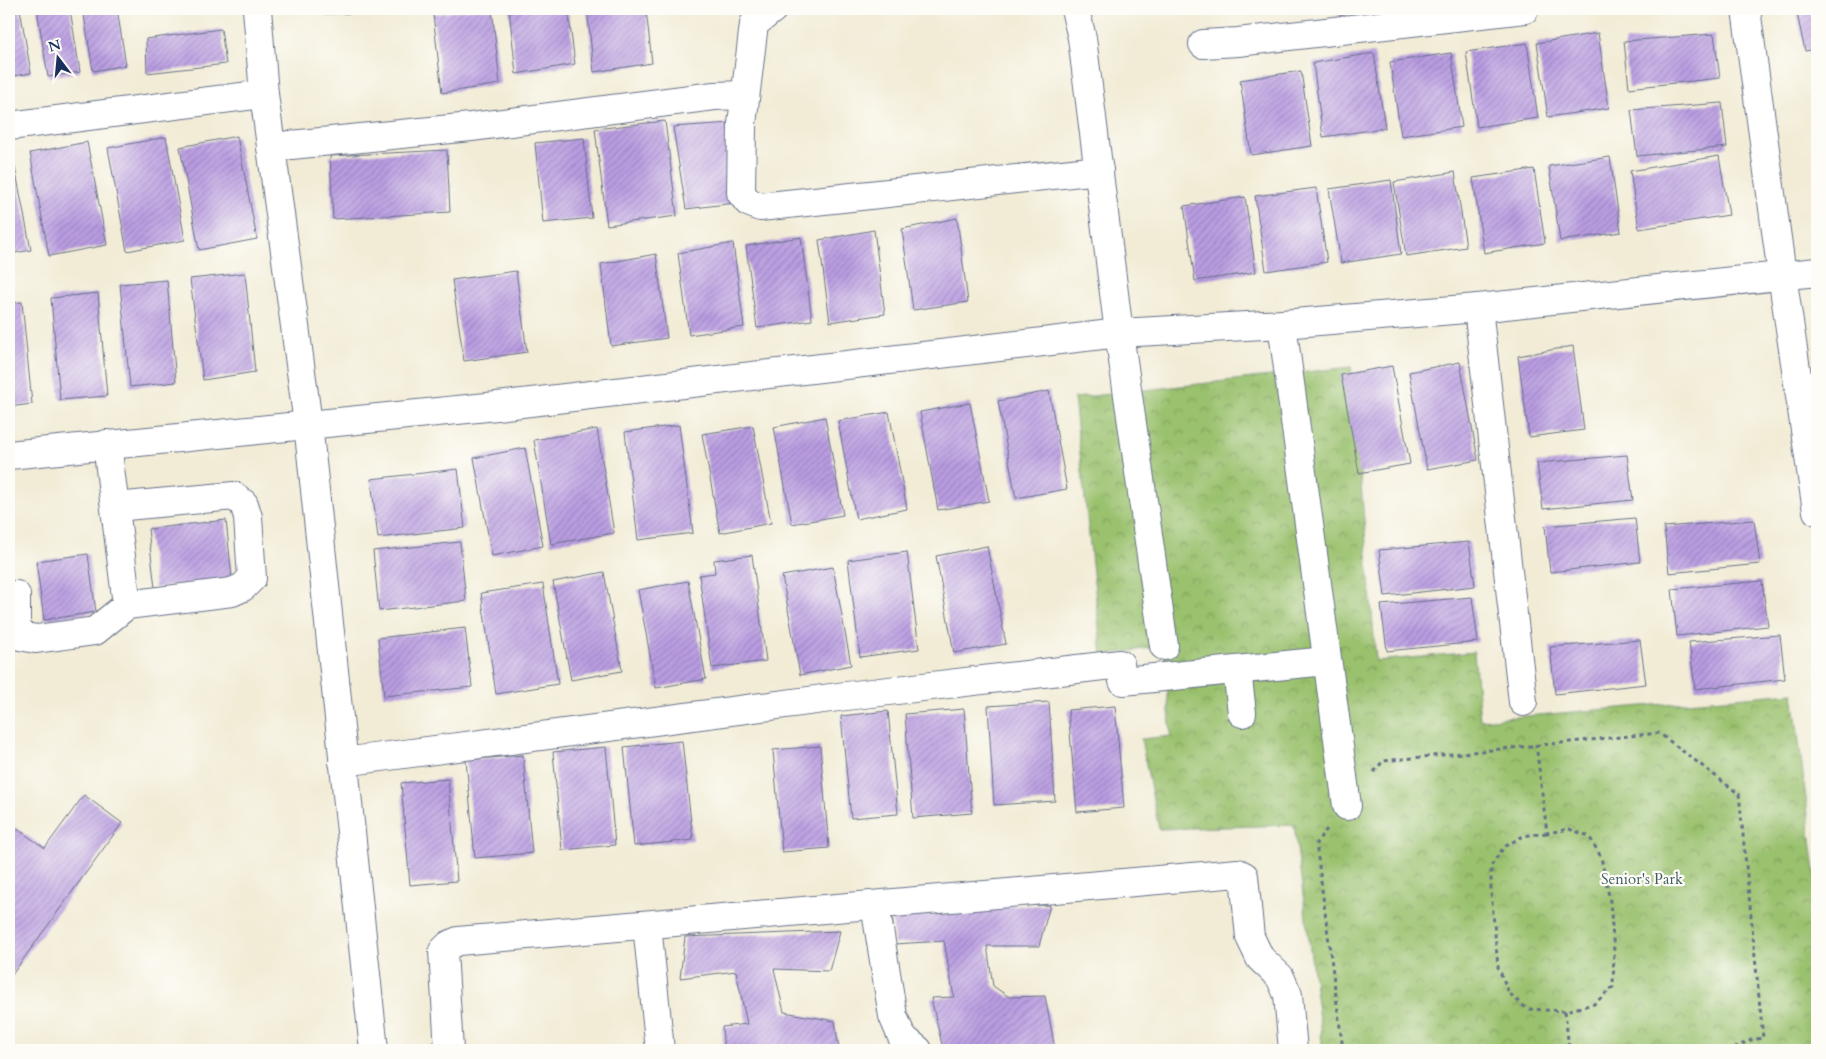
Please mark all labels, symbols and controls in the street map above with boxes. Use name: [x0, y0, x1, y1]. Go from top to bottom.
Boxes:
north arrow: [32, 32, 82, 82]
text: N: [46, 35, 63, 57]
park label: Senior's Park: [1601, 869, 1683, 889]

